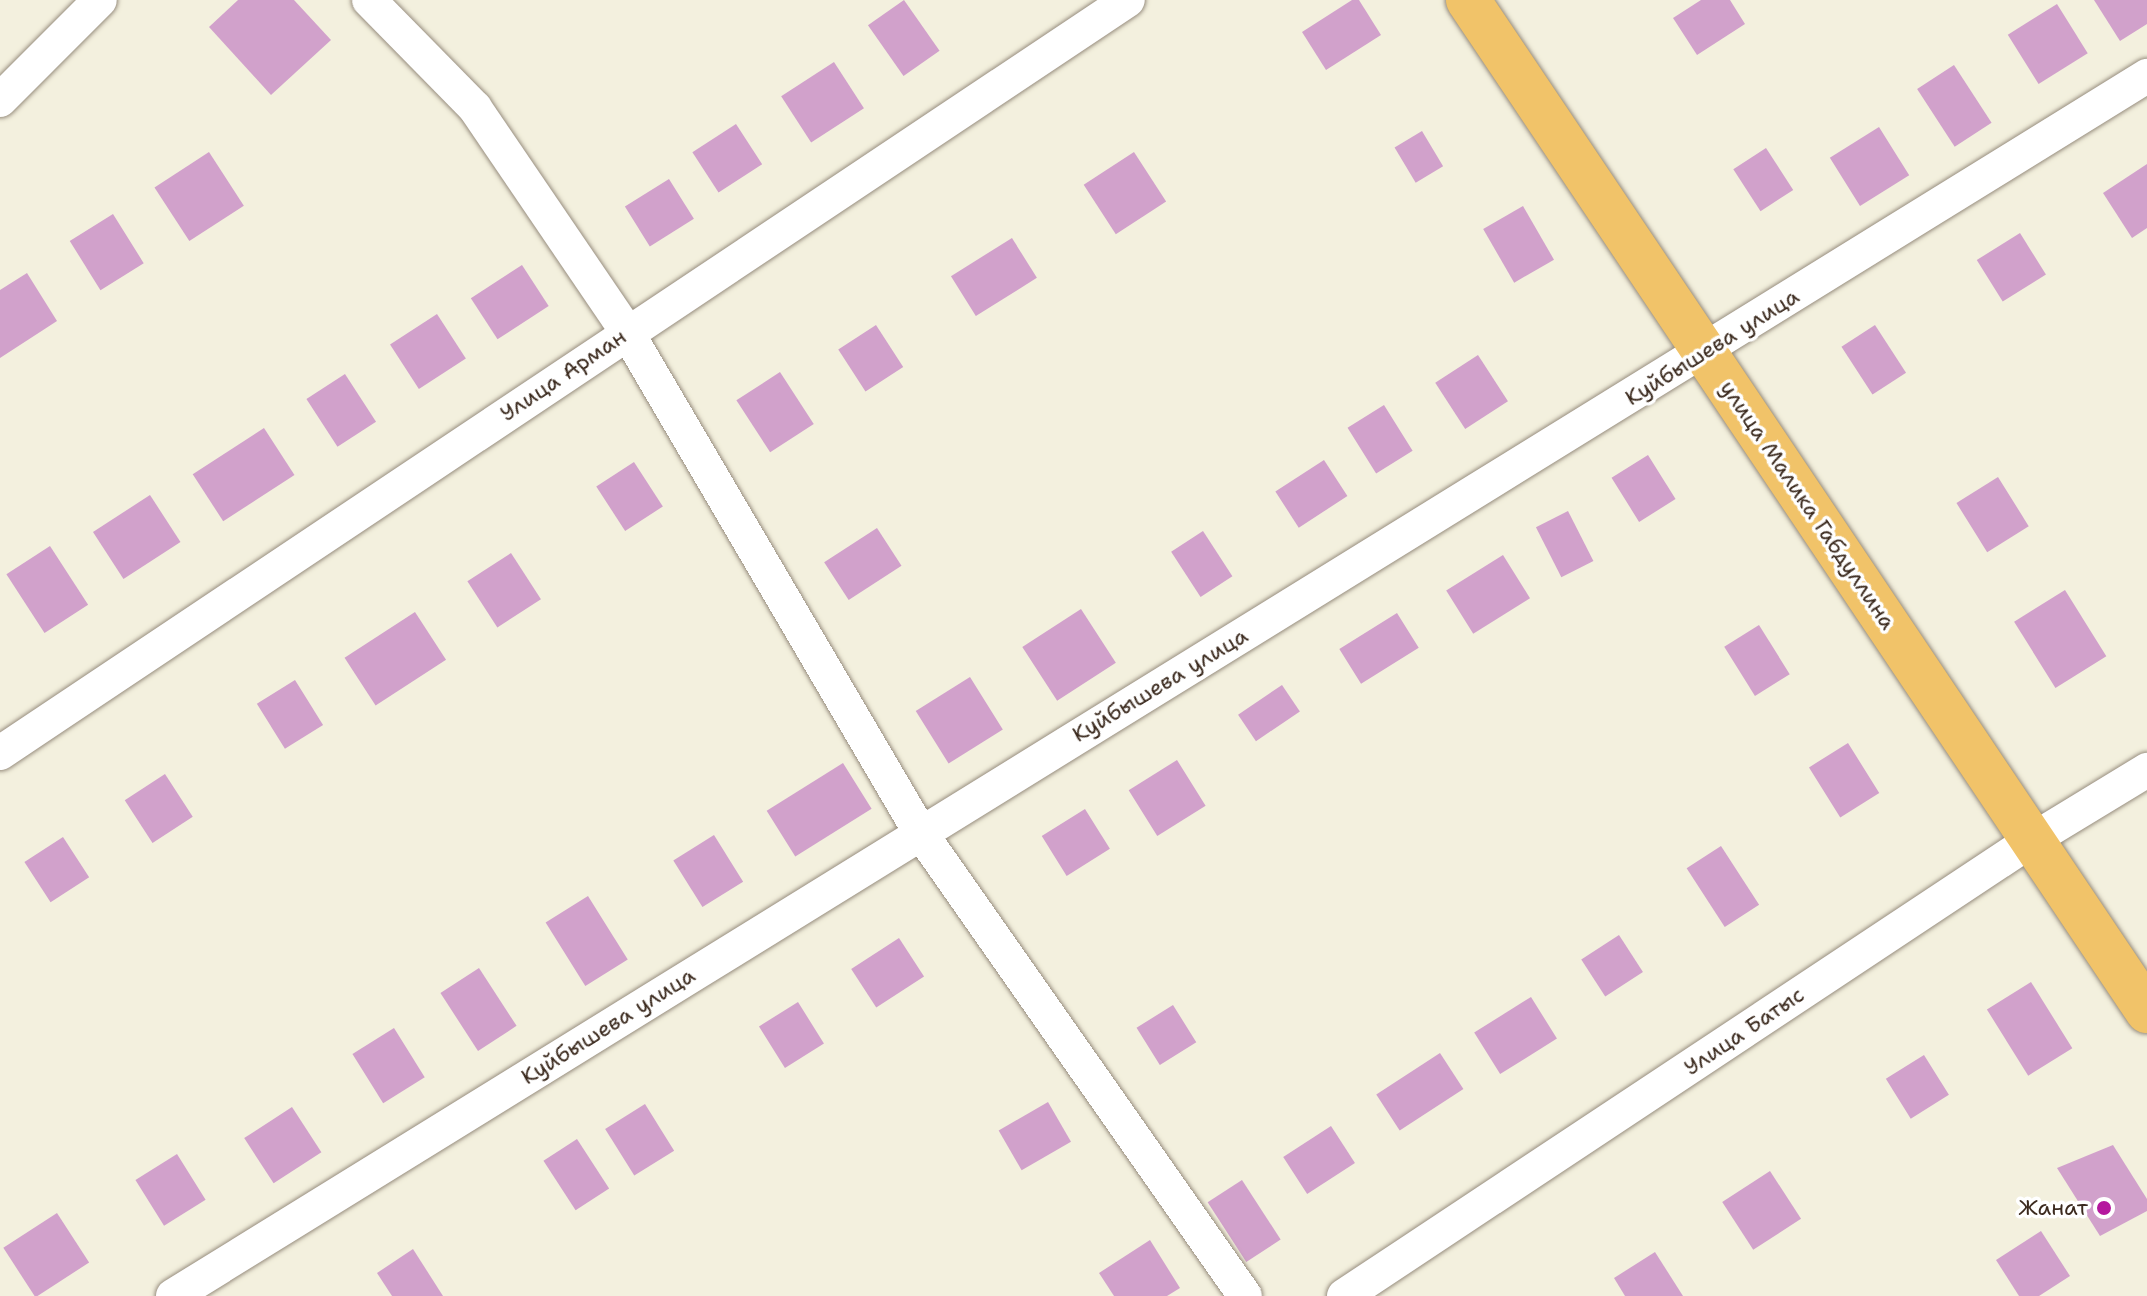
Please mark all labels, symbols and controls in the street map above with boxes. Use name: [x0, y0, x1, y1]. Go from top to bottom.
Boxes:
street label: Куйбышева улица: [1620, 283, 1804, 411]
street label: Улица Арман: [495, 323, 631, 427]
street label: улица Малика Габдуллина: [1715, 376, 1901, 634]
street label: Куйбышева улица: [1067, 622, 1253, 748]
street label: Куйбышева улица: [516, 962, 700, 1090]
street label: Улица Батыс: [1679, 981, 1809, 1081]
place label: Жанат: [2019, 1195, 2088, 1221]
marker: Жанат: [2095, 1199, 2113, 1217]

